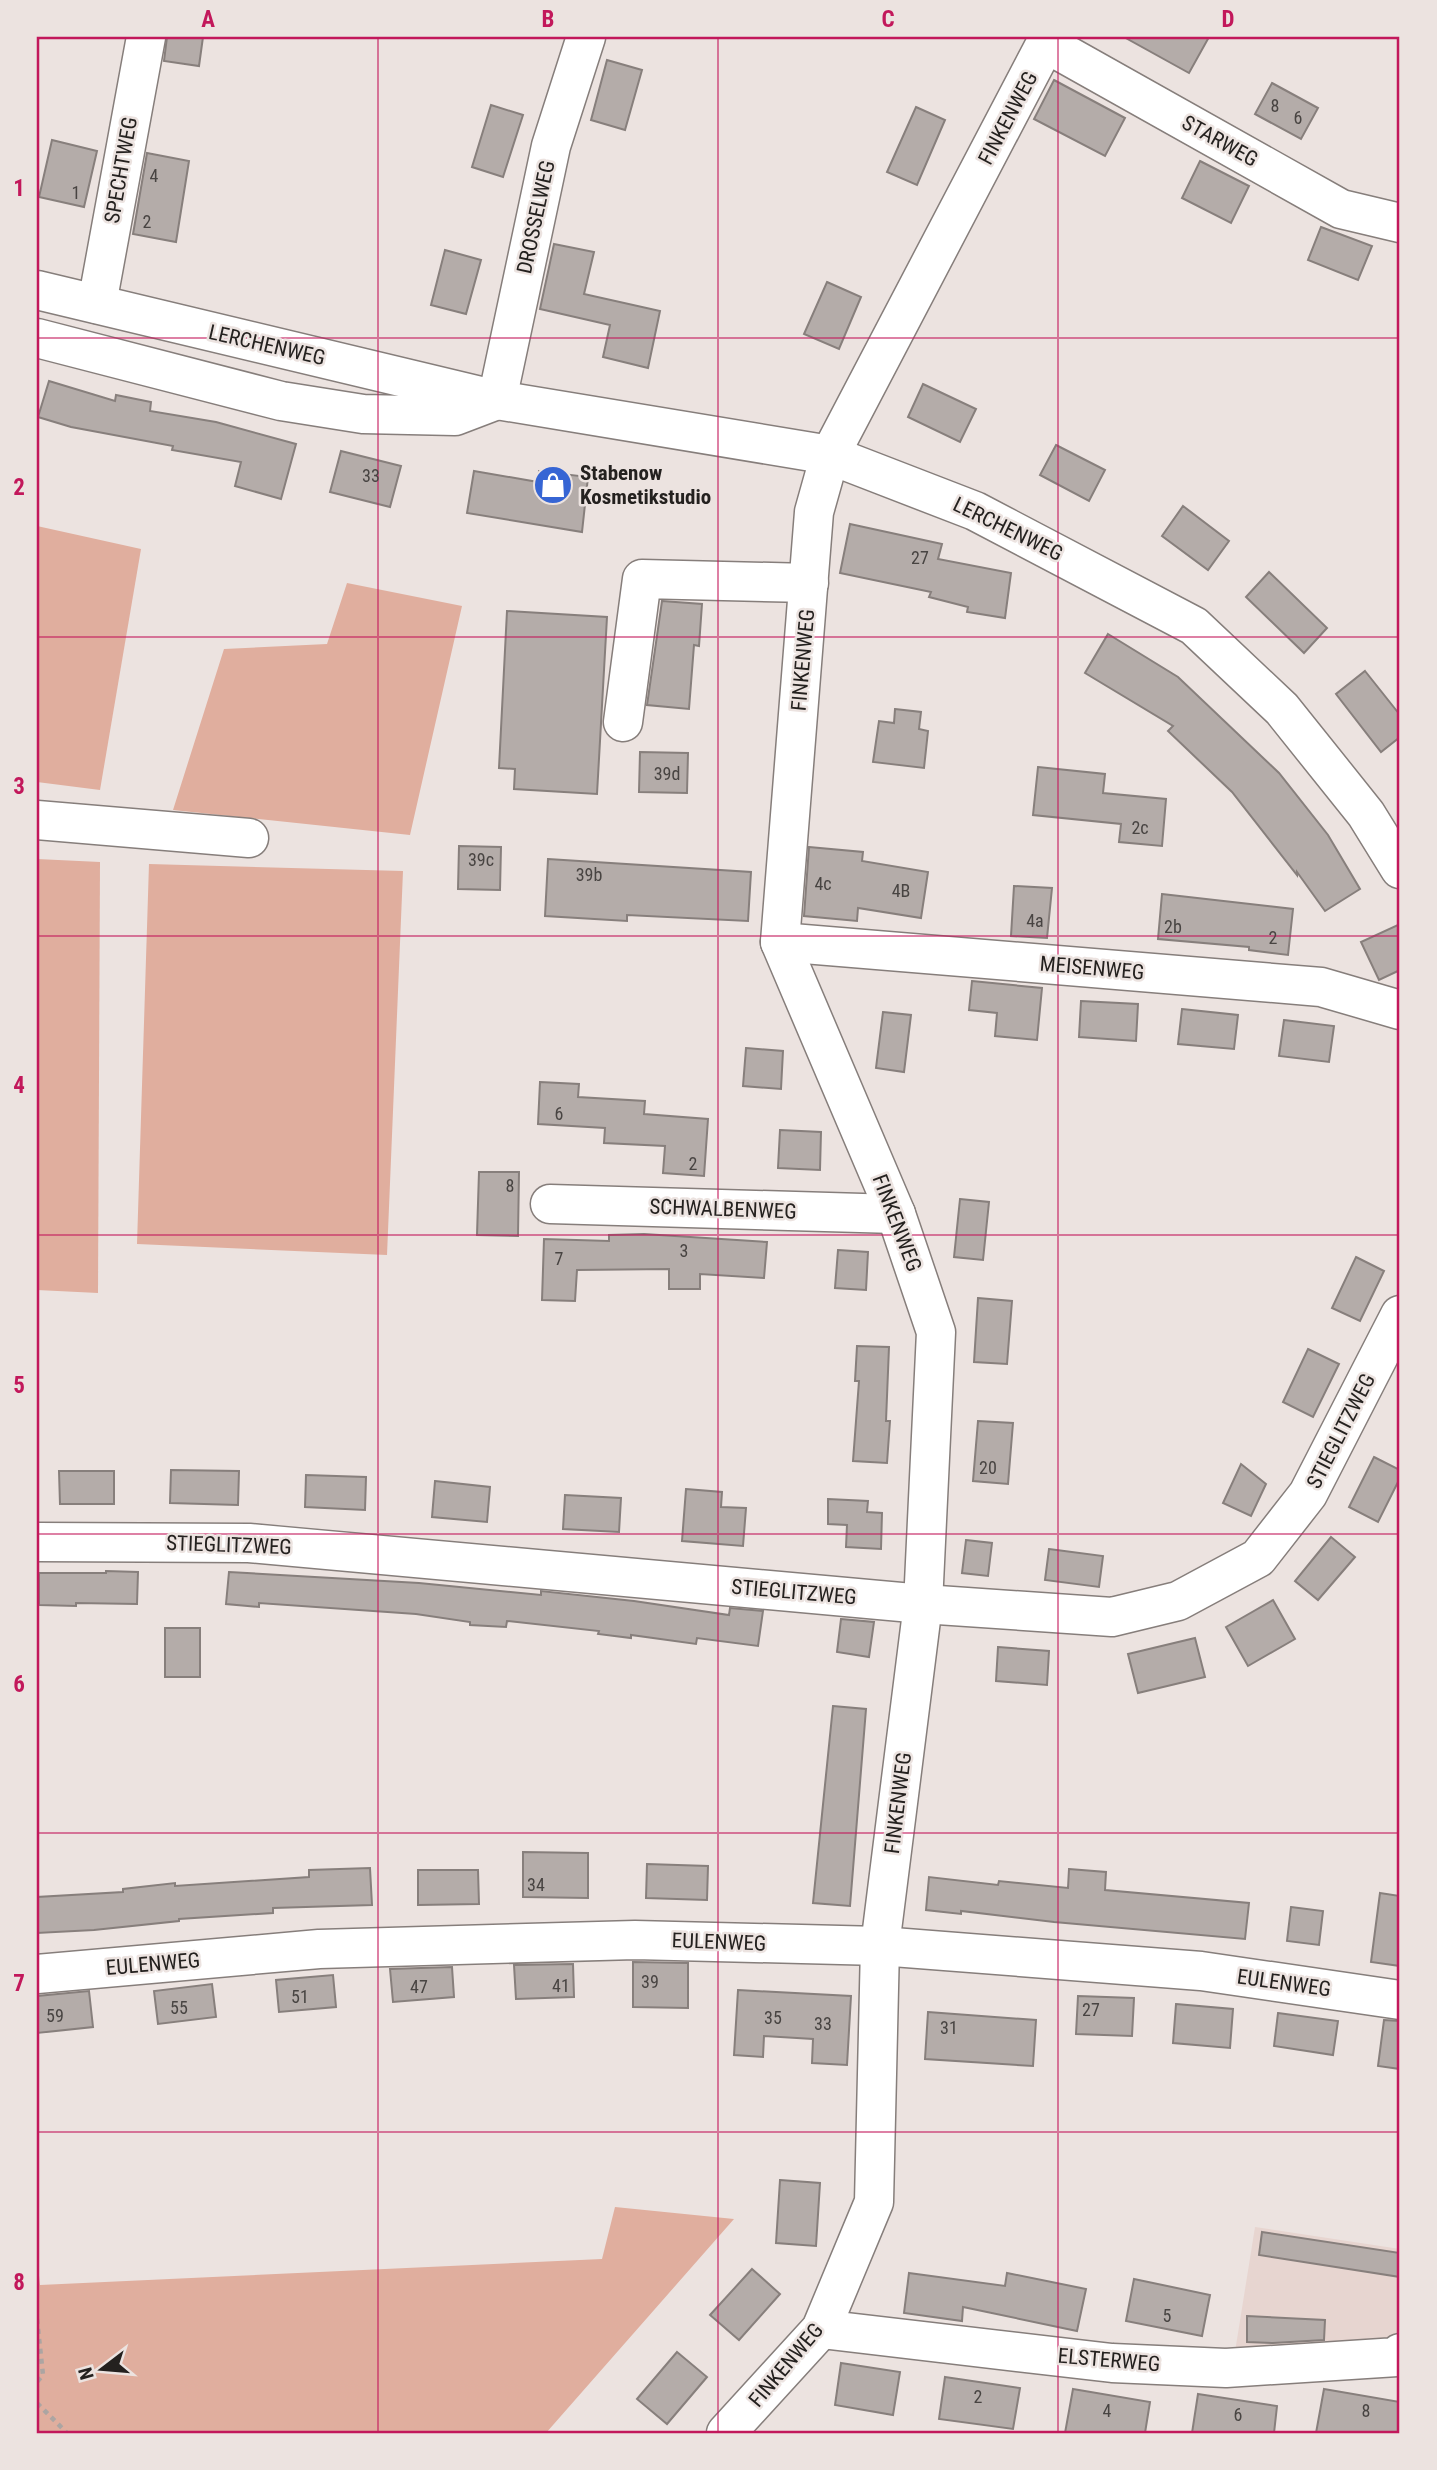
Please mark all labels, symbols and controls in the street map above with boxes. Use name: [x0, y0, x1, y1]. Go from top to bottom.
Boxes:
text: A: [201, 6, 215, 33]
text: B: [542, 6, 554, 33]
text: C: [881, 6, 895, 33]
text: D: [1222, 6, 1235, 33]
street label: FINKENWEG: [973, 67, 1043, 169]
house number: 8: [1271, 95, 1279, 116]
house number: 6: [1294, 107, 1302, 128]
street label: STARWEG: [1178, 110, 1262, 172]
street label: SPECHTWEG: [100, 115, 142, 225]
street label: DROSSELWEG: [512, 158, 560, 276]
house number: 4: [150, 165, 159, 186]
text: 1: [13, 175, 25, 202]
house number: 1: [72, 182, 80, 203]
house number: 2: [143, 211, 152, 232]
street label: LERCHENWEG: [206, 320, 328, 370]
place label: Stabenow Kosmetikstudio: [580, 461, 711, 509]
shop icon: Stabenow Kosmetikstudio: [532, 464, 574, 506]
house number: 33: [362, 465, 380, 486]
text: 2: [13, 474, 25, 501]
street label: LERCHENWEG: [949, 492, 1067, 566]
house number: 27: [911, 547, 929, 568]
street label: FINKENWEG: [787, 608, 819, 712]
house number: 39d: [654, 763, 680, 784]
text: 3: [13, 773, 25, 800]
house number: 2c: [1131, 817, 1149, 838]
house number: 39c: [468, 849, 494, 870]
house number: 39b: [576, 864, 602, 885]
house number: 4c: [814, 873, 832, 894]
house number: 4B: [892, 880, 910, 901]
house number: 4a: [1026, 910, 1044, 931]
house number: 2b: [1164, 916, 1182, 937]
house number: 2: [1269, 927, 1278, 948]
street label: MEISENWEG: [1039, 951, 1145, 985]
text: 4: [13, 1072, 25, 1099]
house number: 6: [555, 1103, 563, 1124]
house number: 2: [689, 1153, 698, 1174]
street label: FINKENWEG: [868, 1171, 926, 1275]
house number: 8: [506, 1175, 514, 1196]
street label: SCHWALBENWEG: [649, 1194, 797, 1224]
house number: 3: [680, 1240, 688, 1261]
house number: 7: [555, 1248, 564, 1269]
street label: STIEGLITZWEG: [1302, 1370, 1380, 1492]
text: 5: [13, 1372, 25, 1399]
house number: 20: [979, 1457, 997, 1478]
street label: STIEGLITZWEG: [166, 1531, 292, 1559]
street label: STIEGLITZWEG: [730, 1575, 858, 1609]
text: 6: [13, 1671, 25, 1698]
street label: FINKENWEG: [880, 1751, 916, 1855]
house number: 34: [527, 1874, 545, 1895]
street label: EULENWEG: [671, 1928, 767, 1956]
street label: EULENWEG: [105, 1948, 201, 1980]
street label: EULENWEG: [1236, 1965, 1332, 2001]
text: 7: [13, 1970, 25, 1997]
house number: 39: [641, 1971, 659, 1992]
house number: 41: [552, 1975, 570, 1996]
house number: 47: [410, 1976, 428, 1997]
house number: 51: [291, 1986, 309, 2007]
house number: 55: [170, 1997, 188, 2018]
house number: 27: [1082, 1999, 1100, 2020]
house number: 59: [46, 2005, 64, 2026]
house number: 35: [764, 2007, 782, 2028]
house number: 33: [814, 2013, 832, 2034]
house number: 31: [940, 2017, 958, 2038]
text: 8: [13, 2269, 25, 2296]
house number: 5: [1163, 2305, 1172, 2326]
street label: FINKENWEG: [744, 2318, 828, 2412]
north arrow: [66, 2334, 136, 2404]
street label: ELSTERWEG: [1057, 2344, 1161, 2376]
text: N: [73, 2365, 99, 2382]
house number: 2: [974, 2386, 983, 2407]
house number: 4: [1103, 2400, 1112, 2421]
house number: 8: [1362, 2400, 1370, 2421]
house number: 6: [1234, 2404, 1242, 2425]

